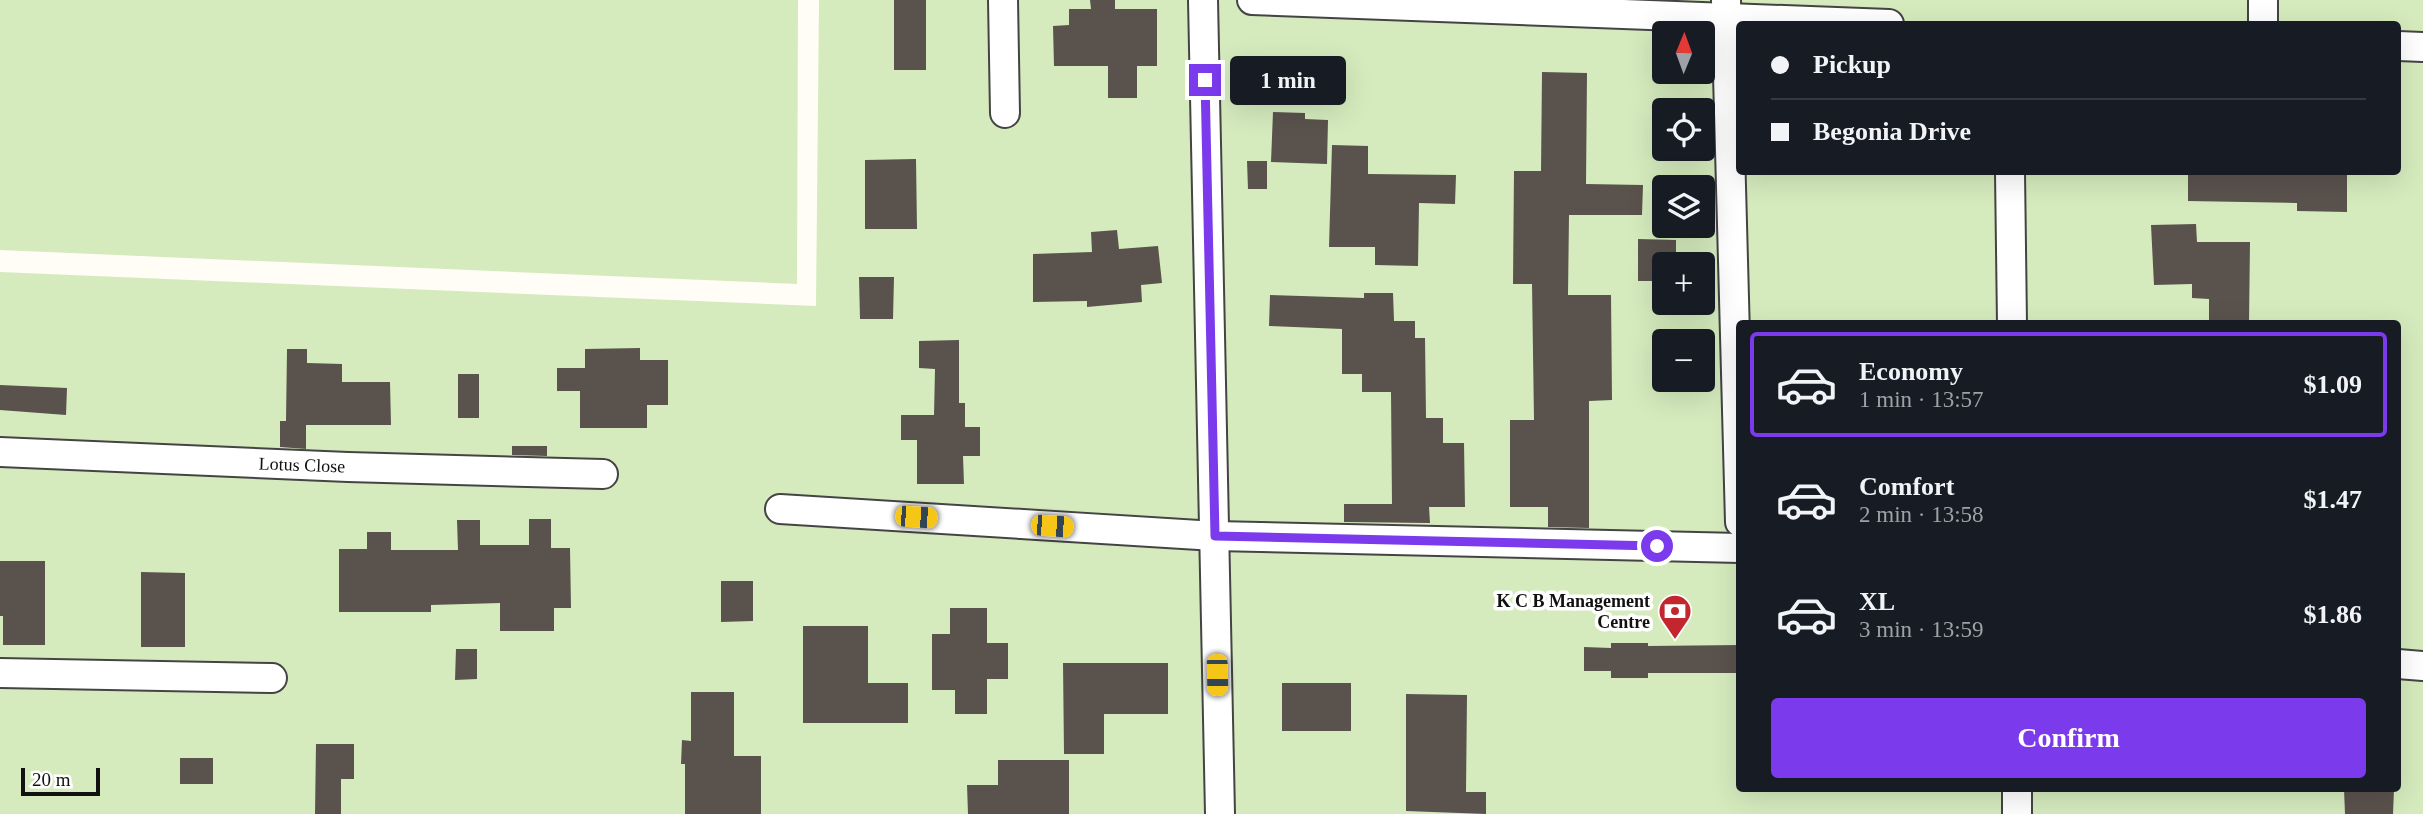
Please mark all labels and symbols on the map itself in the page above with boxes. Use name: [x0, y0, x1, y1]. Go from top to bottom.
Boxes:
north arrow: [1652, 21, 1715, 84]
callout: 1 min: [1230, 56, 1345, 104]
route end: [1189, 64, 1221, 96]
street label: Lotus Close: [258, 453, 346, 477]
car: [895, 505, 938, 529]
car: [1031, 514, 1074, 538]
route start: [1641, 530, 1673, 562]
place label: K C B Management Centre: [1497, 591, 1650, 632]
bank icon: K C B Management Centre: [1656, 592, 1694, 641]
car: [1207, 654, 1228, 696]
scale bar: [21, 765, 100, 797]

